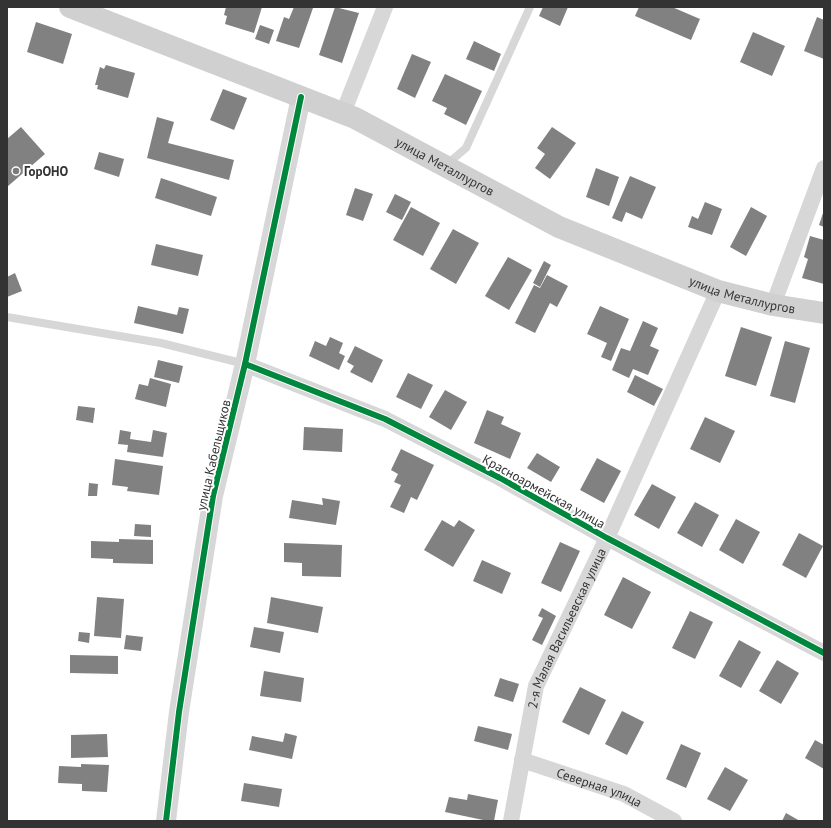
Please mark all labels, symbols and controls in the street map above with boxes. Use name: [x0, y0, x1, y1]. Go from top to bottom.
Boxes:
street label: улица Металлургов: [393, 133, 497, 200]
place label: ГорОНО: [24, 163, 69, 180]
marker: ГорОНО: [11, 166, 21, 176]
street label: улица Металлургов: [687, 272, 796, 317]
street label: улица Кабельщиков: [192, 398, 235, 512]
street label: Красноармейская улица: [479, 451, 608, 532]
street label: 2-я Малая Васильевская улица: [524, 545, 610, 710]
street label: Северная улица: [554, 764, 645, 811]

